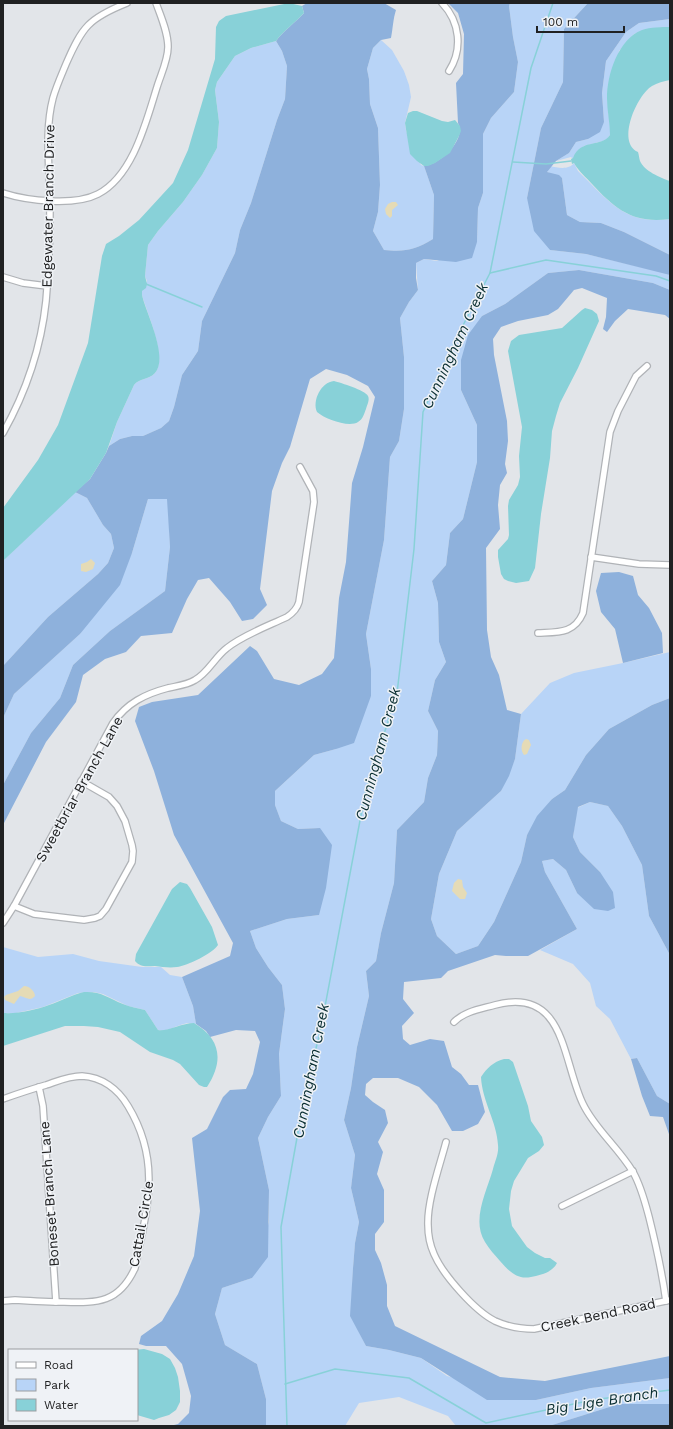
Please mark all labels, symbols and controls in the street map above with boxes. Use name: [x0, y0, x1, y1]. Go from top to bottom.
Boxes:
scale bar: [537, 8, 624, 34]
text: 100 m: [543, 15, 578, 29]
street label: Edgewater Branch Drive: [39, 124, 57, 288]
water label: Cunningham Creek: [418, 279, 493, 412]
water label: Cunningham Creek: [352, 685, 405, 823]
street label: Sweetbriar Branch Lane: [32, 713, 126, 865]
water label: Cunningham Creek: [289, 1001, 333, 1140]
street label: Boneset Branch Lane: [36, 1121, 62, 1267]
street label: Cattail Circle: [126, 1180, 156, 1268]
street label: Creek Bend Road: [539, 1295, 657, 1335]
legend: [8, 1349, 138, 1421]
text: Road: [44, 1358, 73, 1372]
text: Park: [44, 1378, 70, 1392]
water label: Big Lige Branch: [544, 1383, 660, 1419]
text: Water: [44, 1398, 79, 1412]

